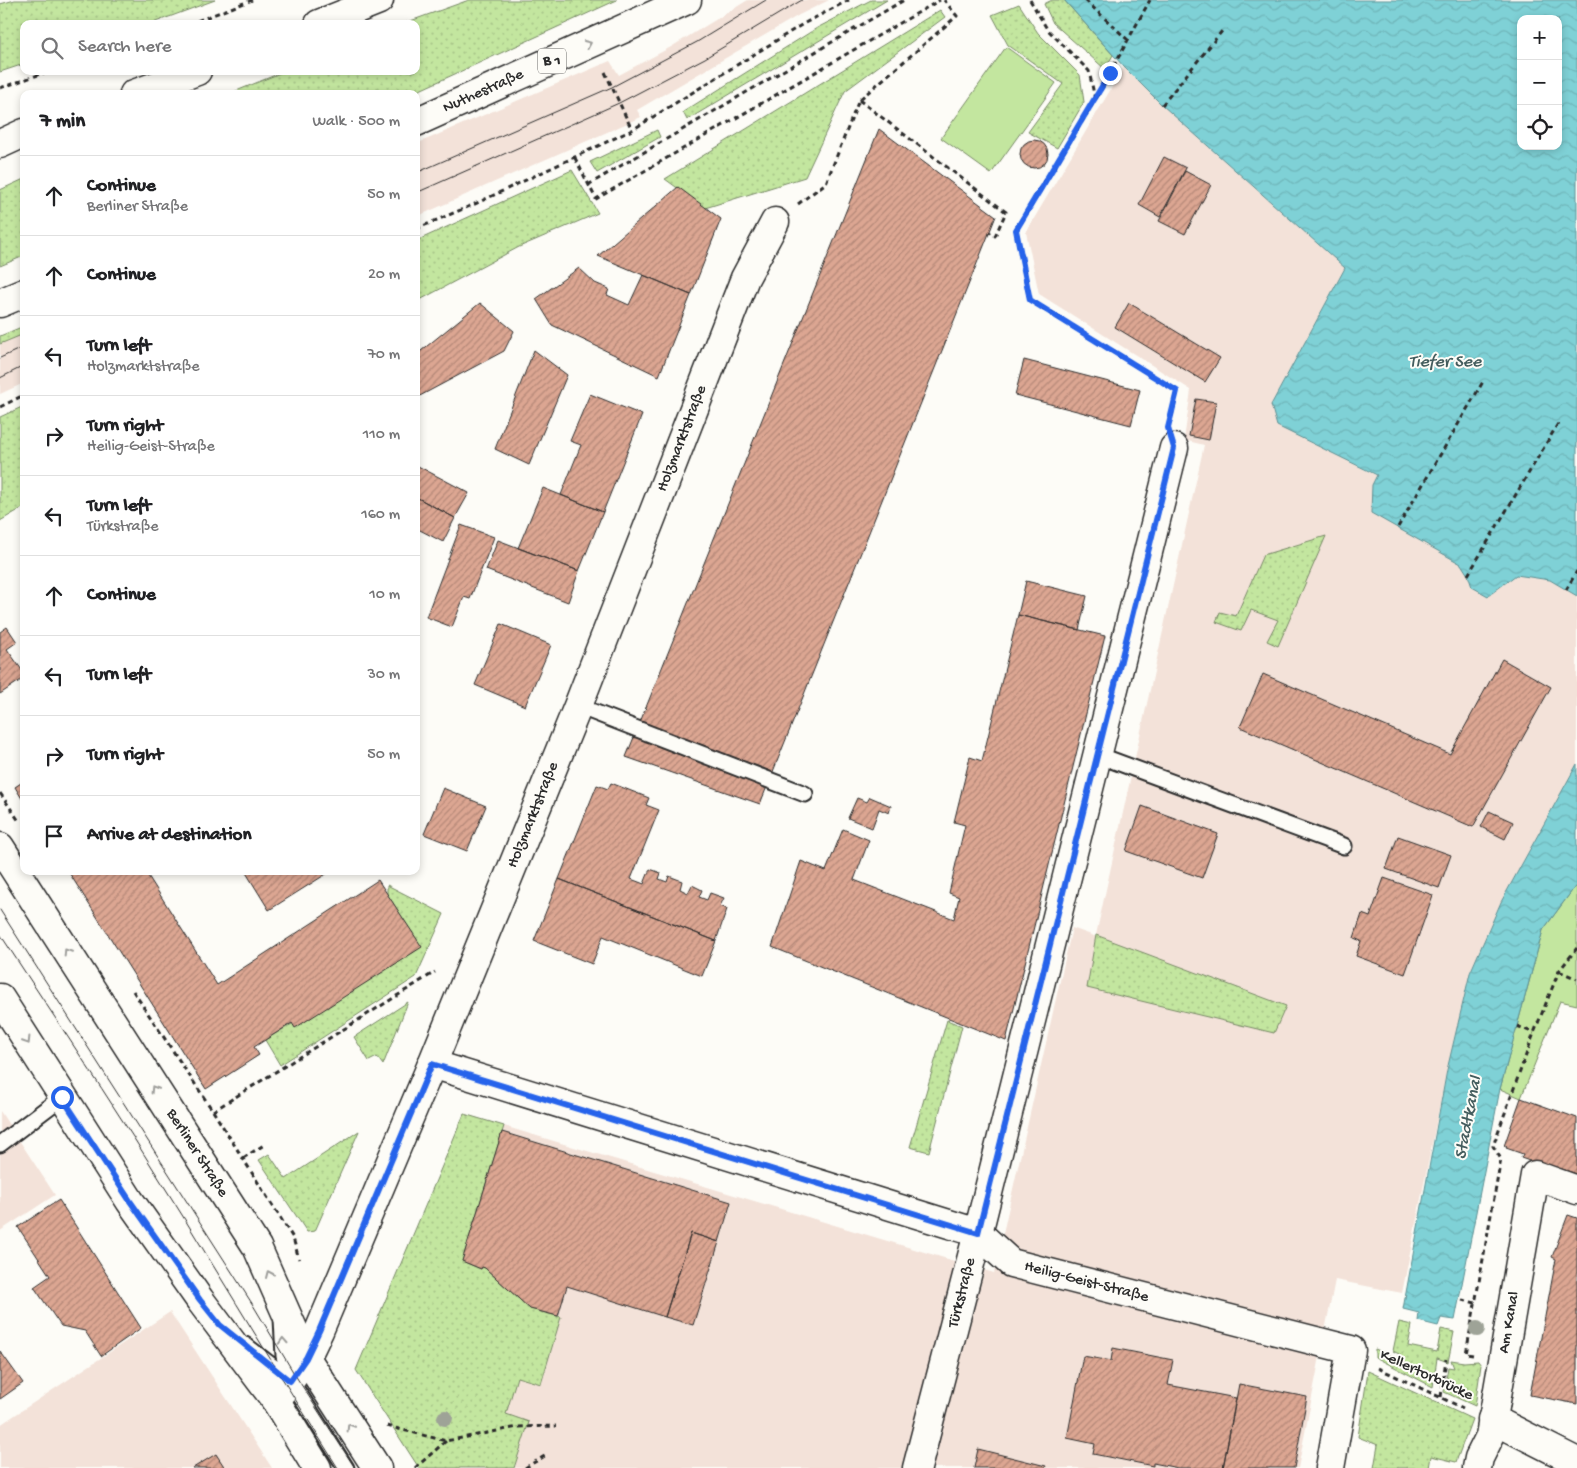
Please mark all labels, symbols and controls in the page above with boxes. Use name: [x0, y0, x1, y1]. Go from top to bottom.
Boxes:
map controls: [1517, 15, 1562, 150]
button: +: [1517, 15, 1562, 60]
search box: [20, 20, 420, 75]
icon: search: [38, 34, 66, 62]
text: Search here: [78, 36, 172, 59]
one-way arrow: [583, 40, 592, 51]
road number: B 1: [538, 48, 566, 74]
button: −: [1517, 60, 1562, 105]
route end: [1099, 62, 1122, 85]
street label: Nuthestraße: [440, 65, 527, 118]
button: locate: [1517, 105, 1562, 150]
text: 7 min: [40, 110, 85, 135]
text: Walk · 500 m: [313, 113, 400, 132]
text: Continue: [87, 175, 156, 198]
icon: ahead: [40, 182, 68, 210]
text: 50 m: [367, 186, 400, 205]
text: Berliner Straße: [87, 198, 188, 217]
icon: ahead: [40, 262, 68, 290]
text: Continue: [87, 264, 156, 287]
text: 20 m: [368, 266, 400, 285]
text: Turn left: [87, 335, 151, 358]
icon: left: [40, 342, 68, 370]
text: 70 m: [367, 346, 400, 365]
water label: Tiefer See: [1409, 352, 1482, 373]
text: Holzmarktstraße: [87, 358, 200, 377]
street label: Holzmarktstraße: [653, 382, 712, 495]
text: Turn right: [87, 415, 163, 438]
icon: right: [40, 422, 68, 450]
text: 110 m: [363, 426, 400, 445]
text: Heilig-Geist-Straße: [87, 438, 215, 457]
text: Turn left: [87, 495, 151, 518]
icon: left: [40, 502, 68, 530]
text: 160 m: [361, 506, 400, 525]
text: Türkstraße: [87, 518, 158, 537]
icon: ahead: [40, 582, 68, 610]
text: Continue: [87, 584, 156, 607]
text: 10 m: [369, 586, 400, 605]
icon: left: [40, 662, 68, 690]
text: Turn left: [87, 664, 151, 687]
text: 30 m: [367, 666, 400, 685]
icon: right: [40, 742, 68, 770]
text: Turn right: [87, 744, 163, 767]
text: 50 m: [367, 746, 400, 765]
street label: Holzmarktstraße: [503, 759, 564, 871]
icon: arrive: [40, 822, 68, 850]
text: Arrive at destination: [87, 824, 251, 847]
one-way arrow: [64, 948, 73, 957]
one-way arrow: [21, 1036, 30, 1045]
water label: Stadtkanal: [1451, 1074, 1488, 1161]
one-way arrow: [151, 1085, 161, 1094]
route start: [51, 1086, 74, 1109]
street label: Berliner Straße: [161, 1105, 232, 1201]
street label: Türkstraße: [944, 1255, 981, 1331]
street label: Heilig-Geist-Straße: [1022, 1257, 1151, 1308]
one-way arrow: [264, 1270, 275, 1279]
street label: Am Kanal: [1495, 1290, 1524, 1355]
one-way arrow: [277, 1337, 288, 1345]
street label: Kellertorbrücke: [1376, 1346, 1476, 1406]
one-way arrow: [347, 1423, 357, 1432]

